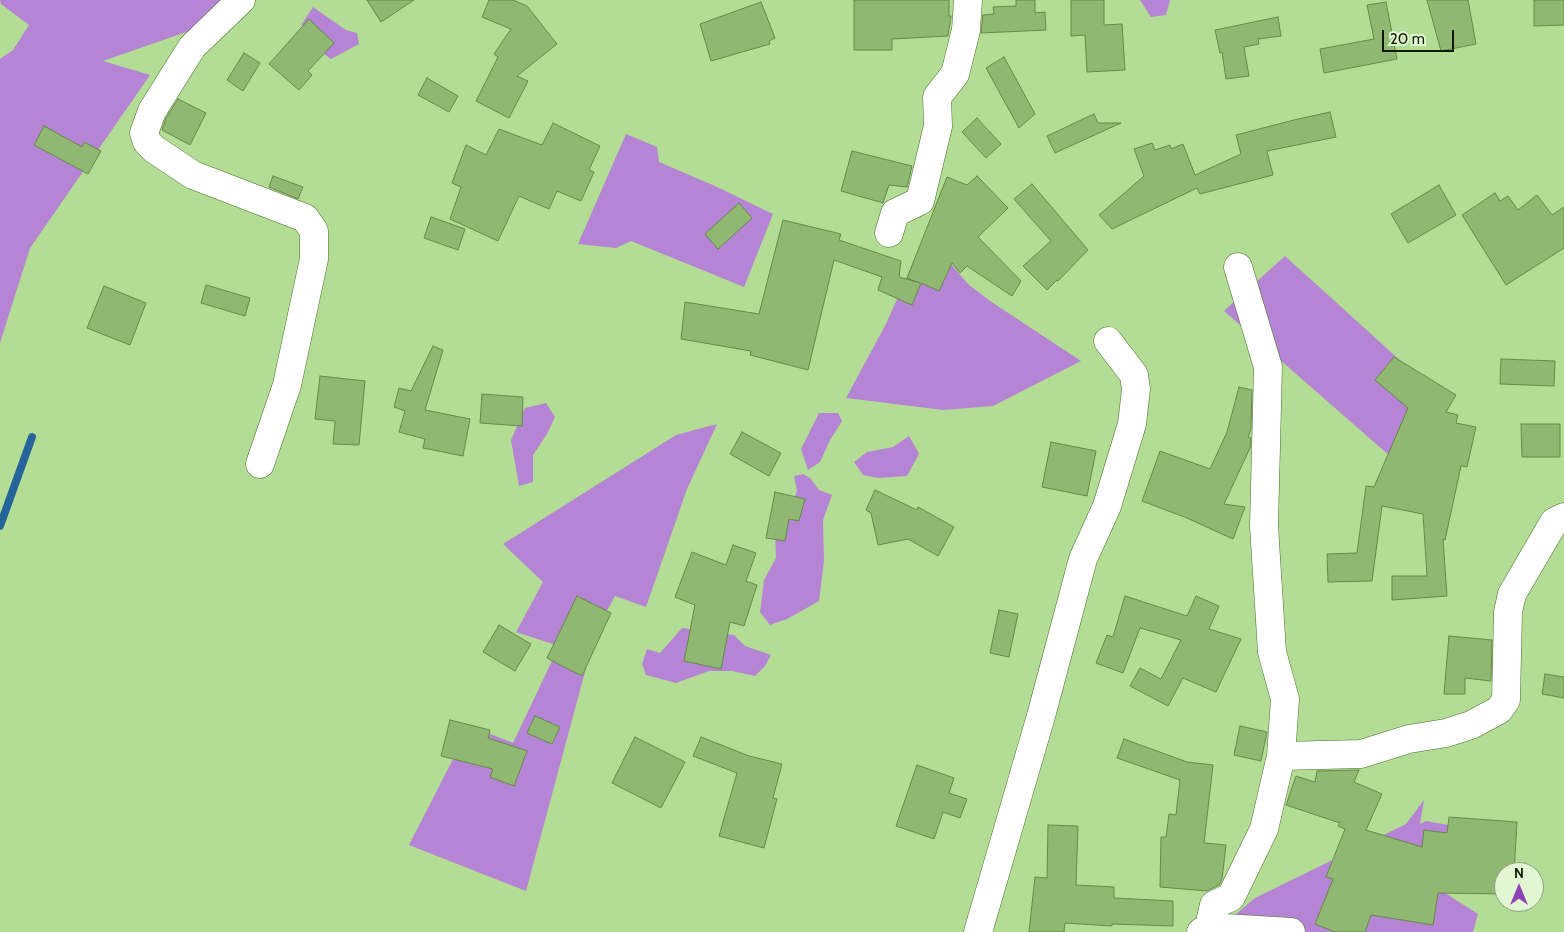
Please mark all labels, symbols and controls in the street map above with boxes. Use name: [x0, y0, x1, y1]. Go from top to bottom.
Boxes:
scale bar: [1384, 20, 1456, 52]
text: 20 m: [1390, 30, 1425, 48]
north arrow: [1494, 862, 1544, 912]
text: N: [1514, 864, 1524, 882]

